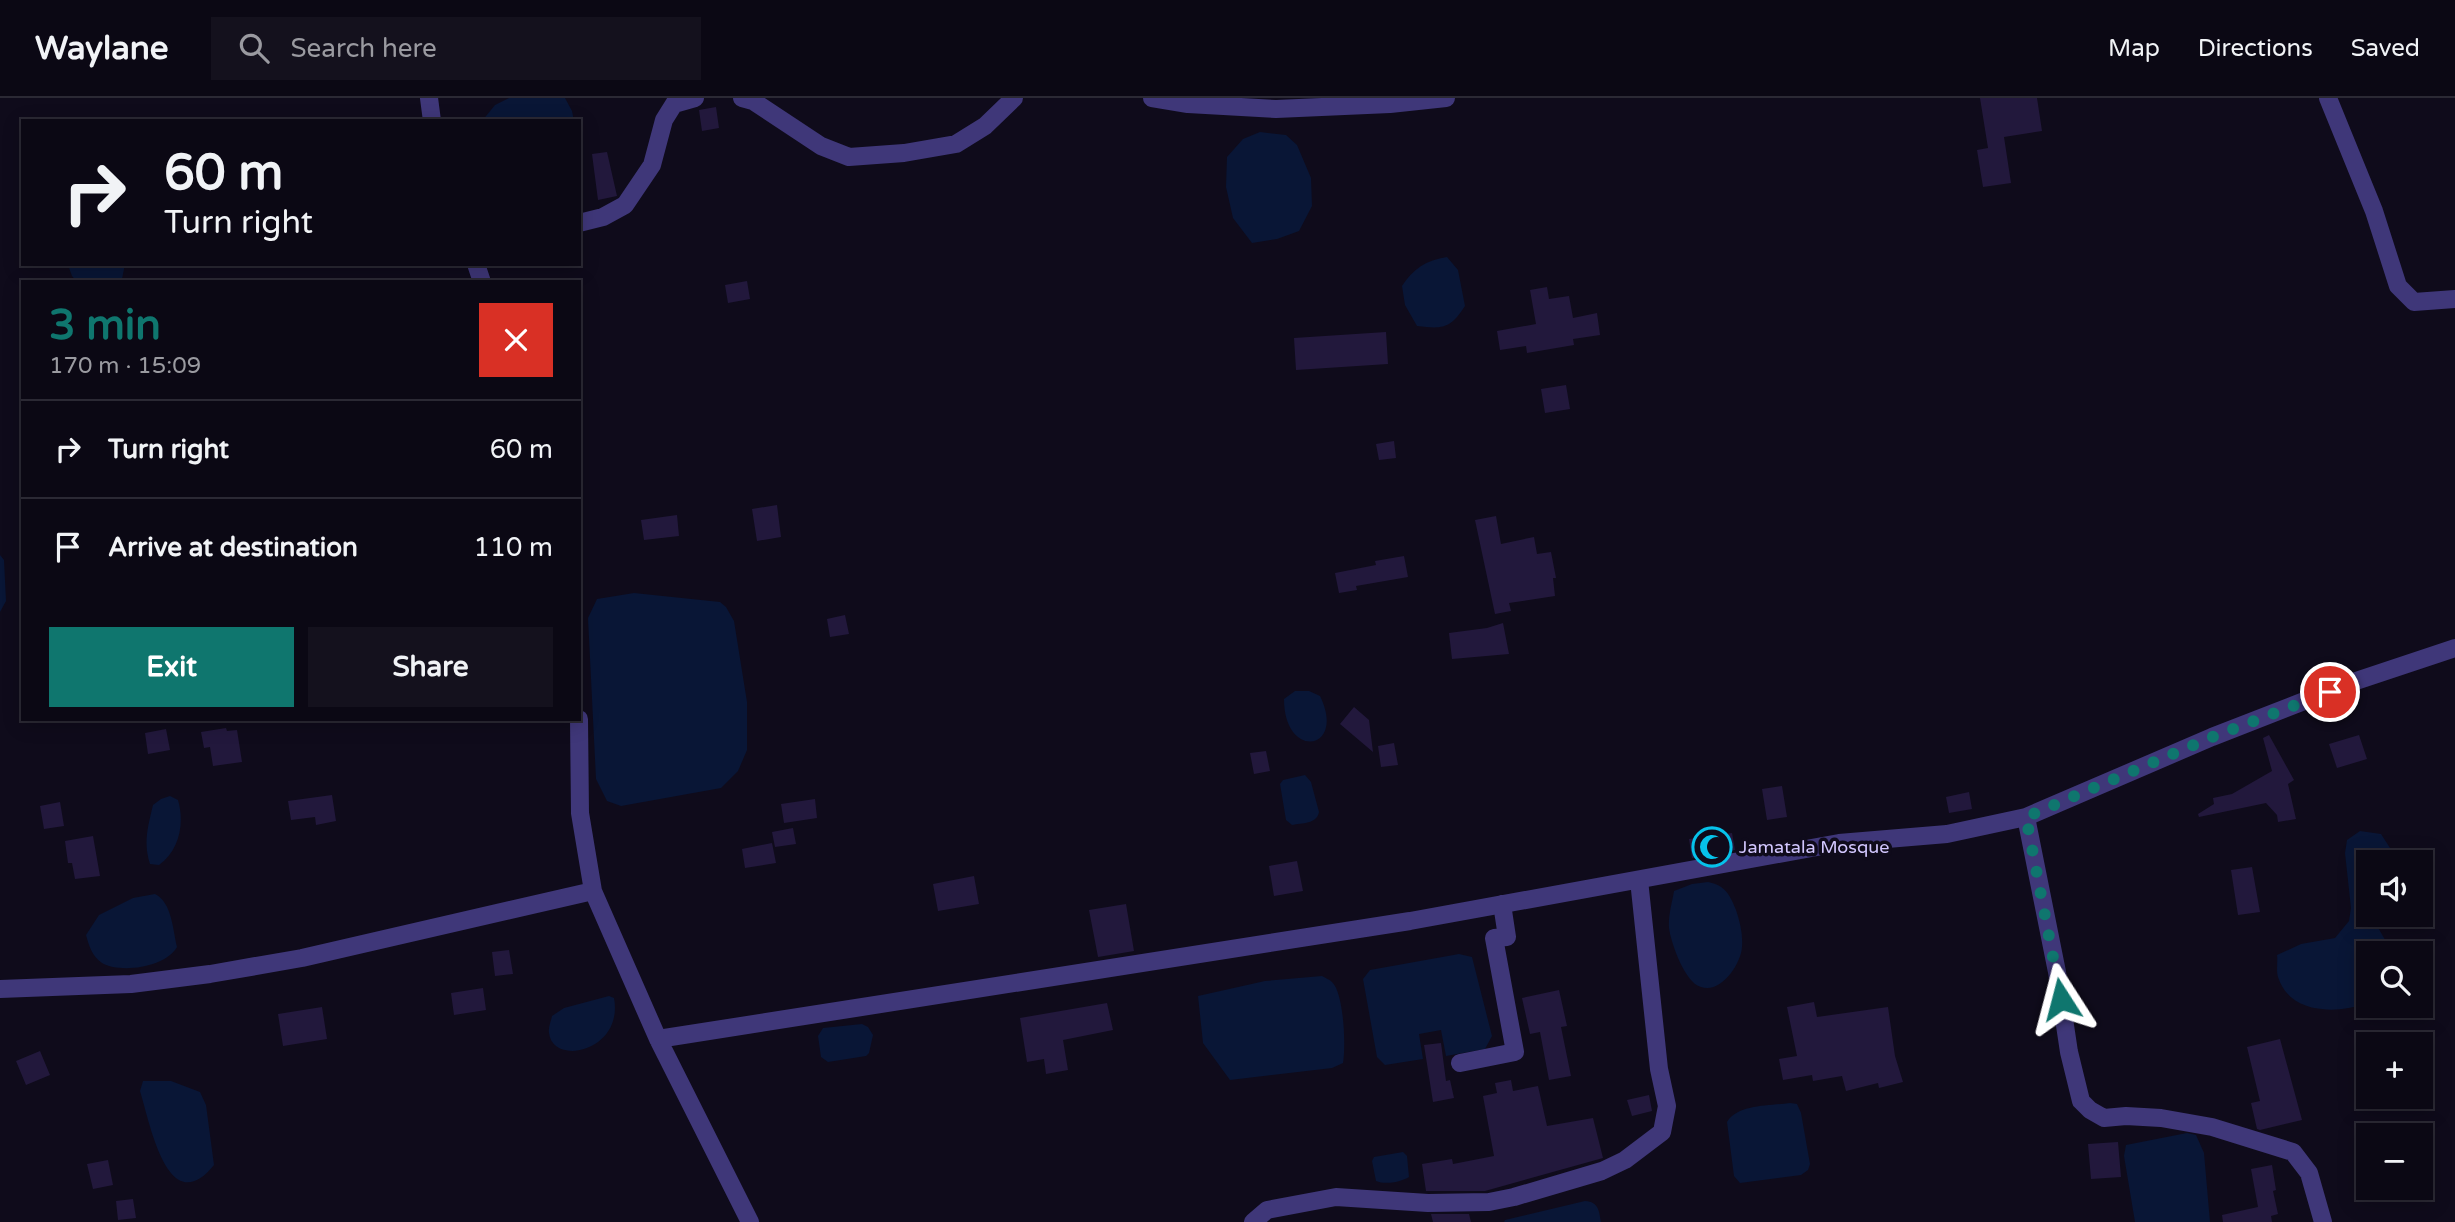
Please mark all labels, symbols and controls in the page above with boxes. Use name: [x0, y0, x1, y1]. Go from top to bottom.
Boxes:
search box: [211, 17, 701, 80]
text: Waylane: [35, 29, 169, 68]
icon: search: [235, 29, 273, 67]
text: Search here: [291, 33, 437, 64]
text: Map: [2108, 34, 2160, 63]
text: Directions: [2198, 34, 2313, 63]
text: Saved: [2351, 34, 2420, 63]
text: 60 m: [164, 144, 283, 203]
icon: right: [49, 147, 140, 238]
text: Turn right: [164, 204, 313, 242]
text: 3 min: [49, 300, 161, 351]
button: close: [479, 303, 553, 377]
text: 170 m · 15:09: [49, 352, 201, 380]
icon: right: [49, 430, 87, 468]
text: Turn right: [108, 434, 229, 465]
text: 60 m: [490, 434, 553, 465]
icon: arrive: [49, 528, 87, 566]
text: Arrive at destination: [108, 532, 358, 563]
text: 110 m: [473, 532, 553, 563]
button: Exit: [49, 627, 294, 707]
button: Share: [308, 627, 553, 707]
pin: [2300, 662, 2360, 722]
icon: arrive: [2311, 673, 2349, 711]
mosque icon: Jamatala Mosque: [1691, 826, 1733, 868]
place label: Jamatala Mosque: [1739, 836, 1889, 858]
map controls: [2356, 850, 2433, 1200]
button: sound: [2356, 850, 2433, 927]
button: search: [2356, 941, 2433, 1018]
position arrow: [2024, 962, 2098, 1036]
button: +: [2356, 1032, 2433, 1109]
button: −: [2356, 1123, 2433, 1200]

